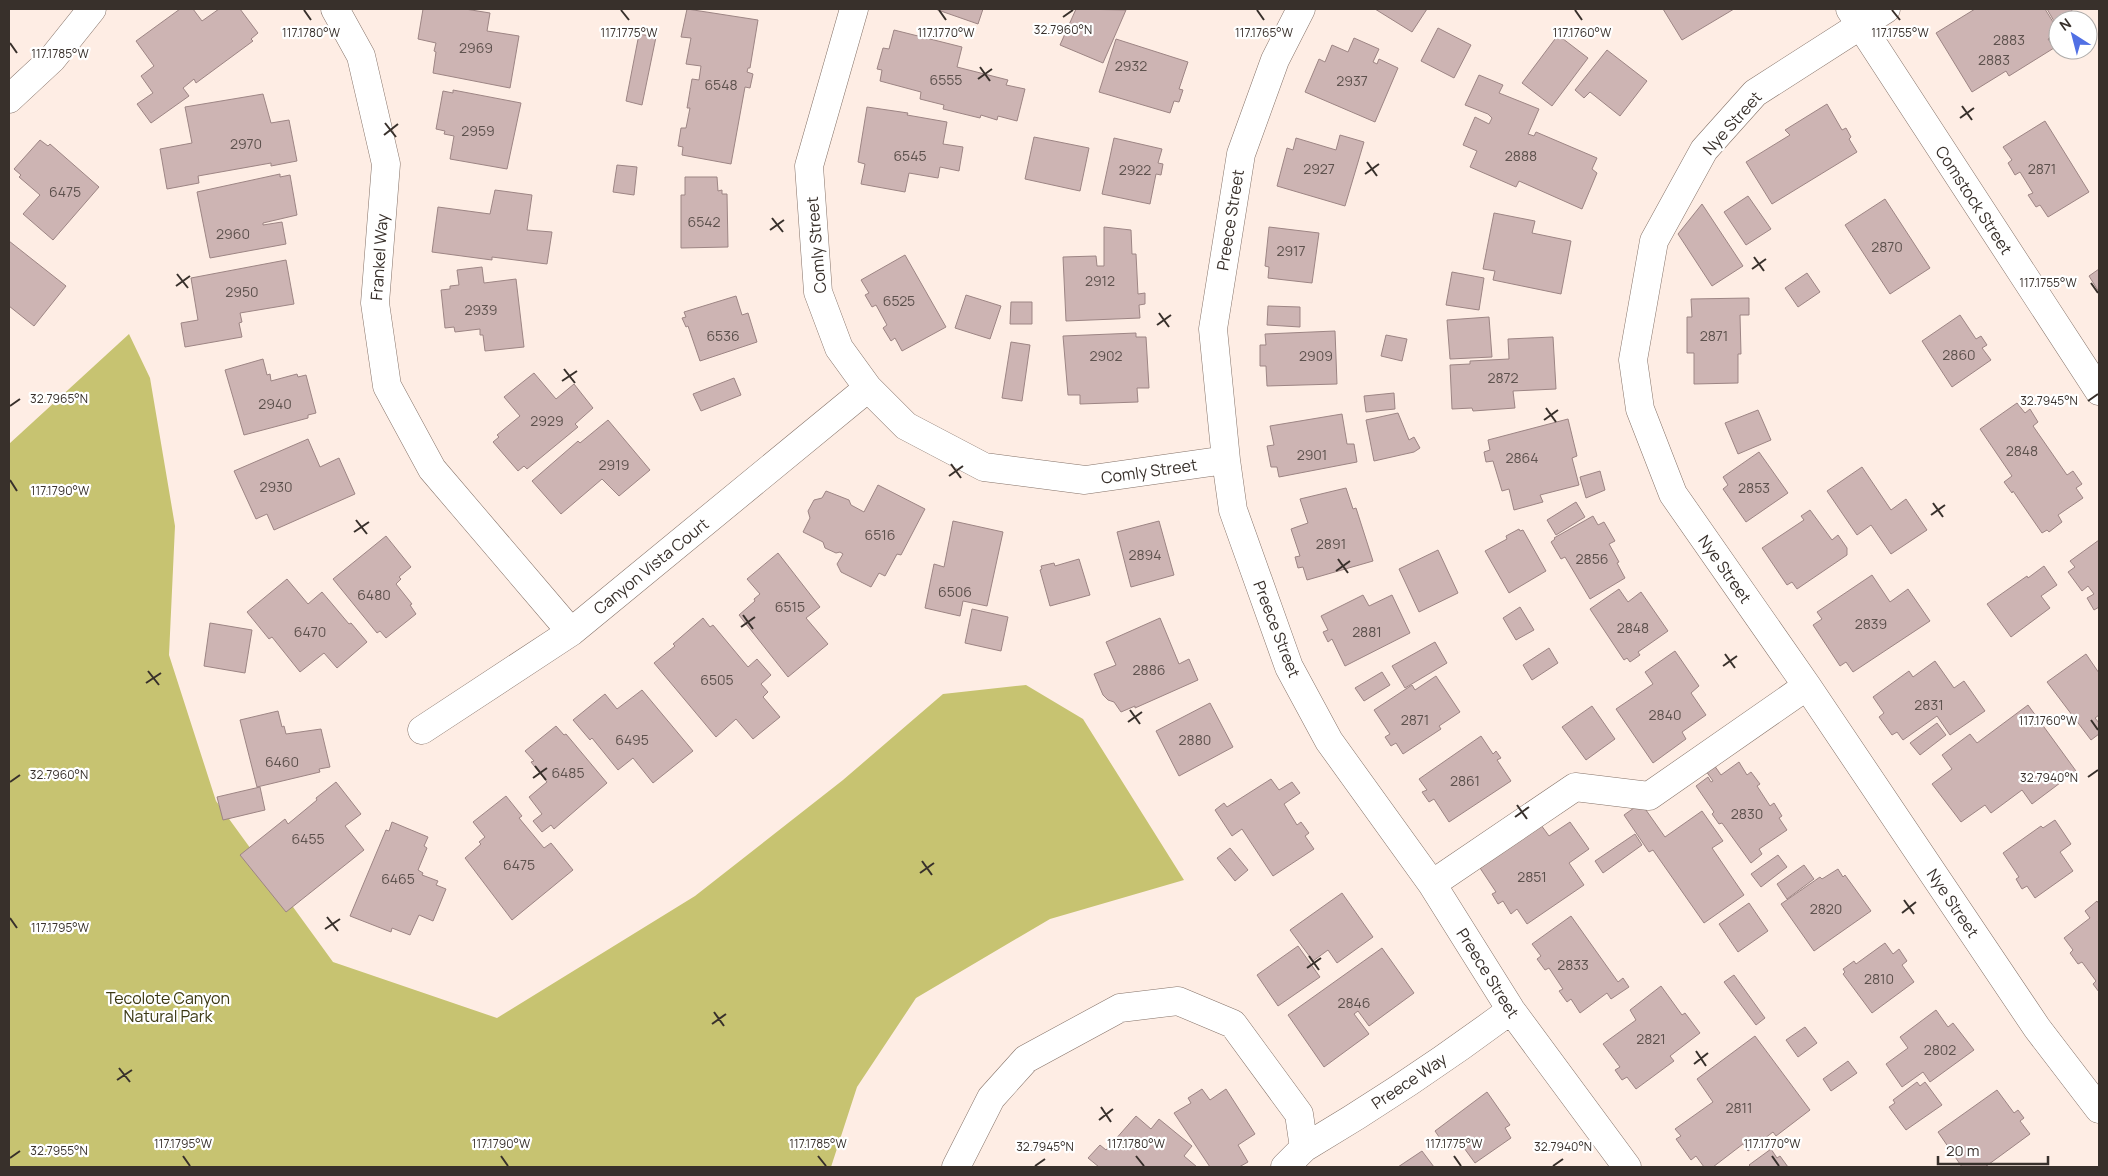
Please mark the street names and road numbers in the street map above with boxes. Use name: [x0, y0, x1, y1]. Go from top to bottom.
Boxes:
street label: Nye Street: [1698, 86, 1766, 160]
street label: Comstock Street: [1931, 141, 2017, 259]
street label: Preece Street: [1211, 168, 1249, 272]
street label: Comly Street: [801, 196, 831, 294]
street label: Frankel Way: [365, 212, 393, 301]
street label: Comly Street: [1100, 453, 1198, 489]
street label: Canyon Vista Court: [589, 513, 713, 619]
street label: Nye Street: [1693, 530, 1757, 608]
street label: Preece Street: [1248, 577, 1306, 681]
street label: Nye Street: [1922, 864, 1984, 942]
street label: Preece Street: [1452, 924, 1524, 1022]
street label: Preece Way: [1367, 1047, 1451, 1114]

